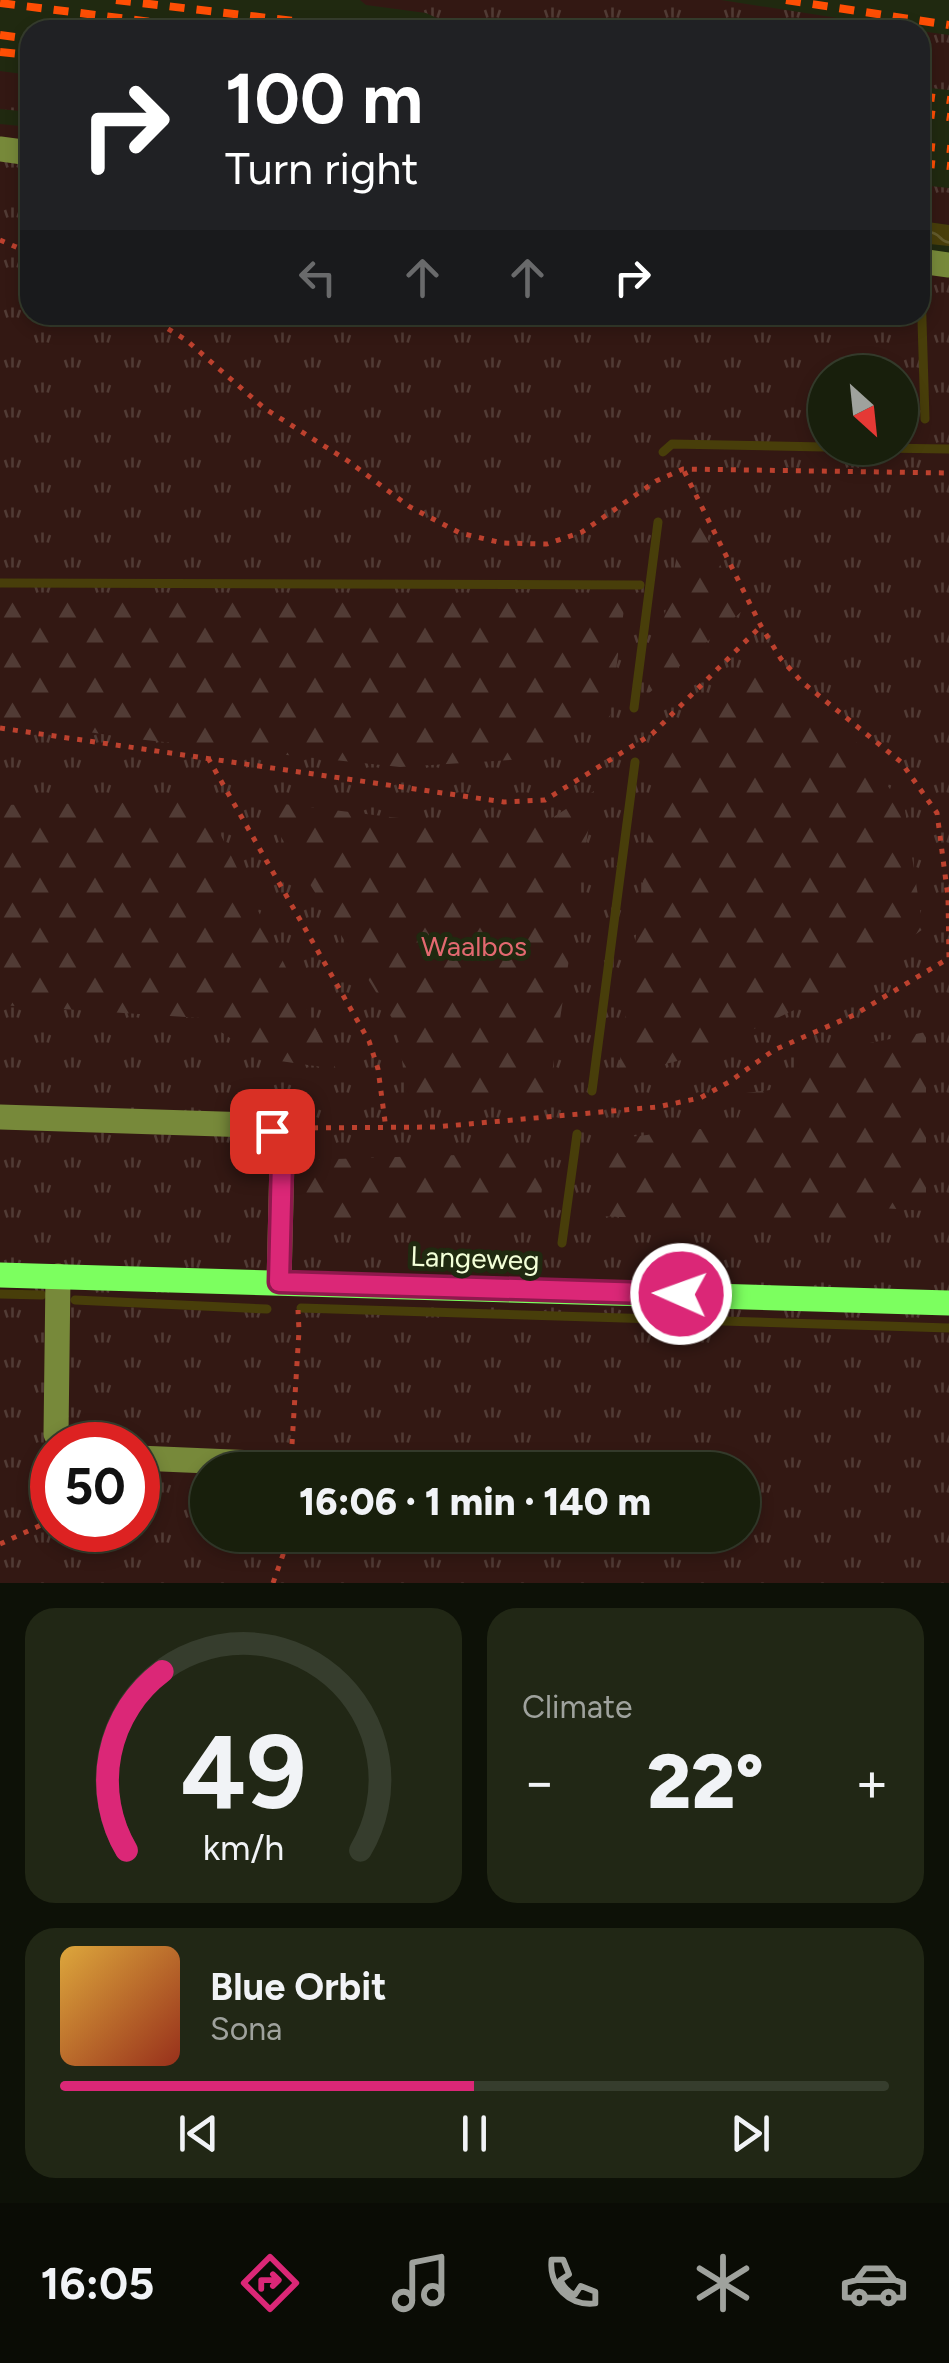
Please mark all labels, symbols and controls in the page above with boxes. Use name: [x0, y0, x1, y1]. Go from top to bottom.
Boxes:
text: 100 m: [225, 56, 423, 141]
icon: right: [60, 60, 190, 190]
text: Turn right: [225, 141, 418, 195]
icon: left: [290, 250, 345, 305]
icon: ahead: [395, 250, 450, 305]
icon: ahead: [500, 250, 555, 305]
icon: right: [605, 250, 660, 305]
north arrow: [808, 355, 918, 465]
map controls: [808, 355, 918, 465]
park label: Waalbos: [421, 929, 527, 963]
pin: [230, 1089, 315, 1174]
icon: arrive: [245, 1104, 300, 1159]
street label: Langeweg: [410, 1239, 540, 1277]
position arrow: [629, 1242, 733, 1346]
speed limit sign: 50: [30, 1422, 160, 1552]
text: 16:06 · 1 min · 140 m: [299, 1479, 651, 1525]
text: Climate: [522, 1688, 633, 1726]
text: 49: [180, 1709, 307, 1834]
text: 22°: [647, 1737, 764, 1827]
text: −: [522, 1749, 556, 1815]
text: +: [855, 1749, 889, 1815]
text: km/h: [203, 1826, 284, 1869]
text: Blue Orbit: [210, 1964, 386, 2010]
text: Sona: [210, 2010, 282, 2048]
icon: previous: [171, 2106, 226, 2161]
icon: pause: [447, 2106, 502, 2161]
icon: next: [723, 2106, 778, 2161]
icon: directions: [235, 2248, 305, 2318]
icon: music: [386, 2248, 456, 2318]
icon: phone: [537, 2248, 607, 2318]
icon: climate: [688, 2248, 758, 2318]
icon: car: [839, 2248, 909, 2318]
text: 16:05: [40, 2256, 154, 2310]

